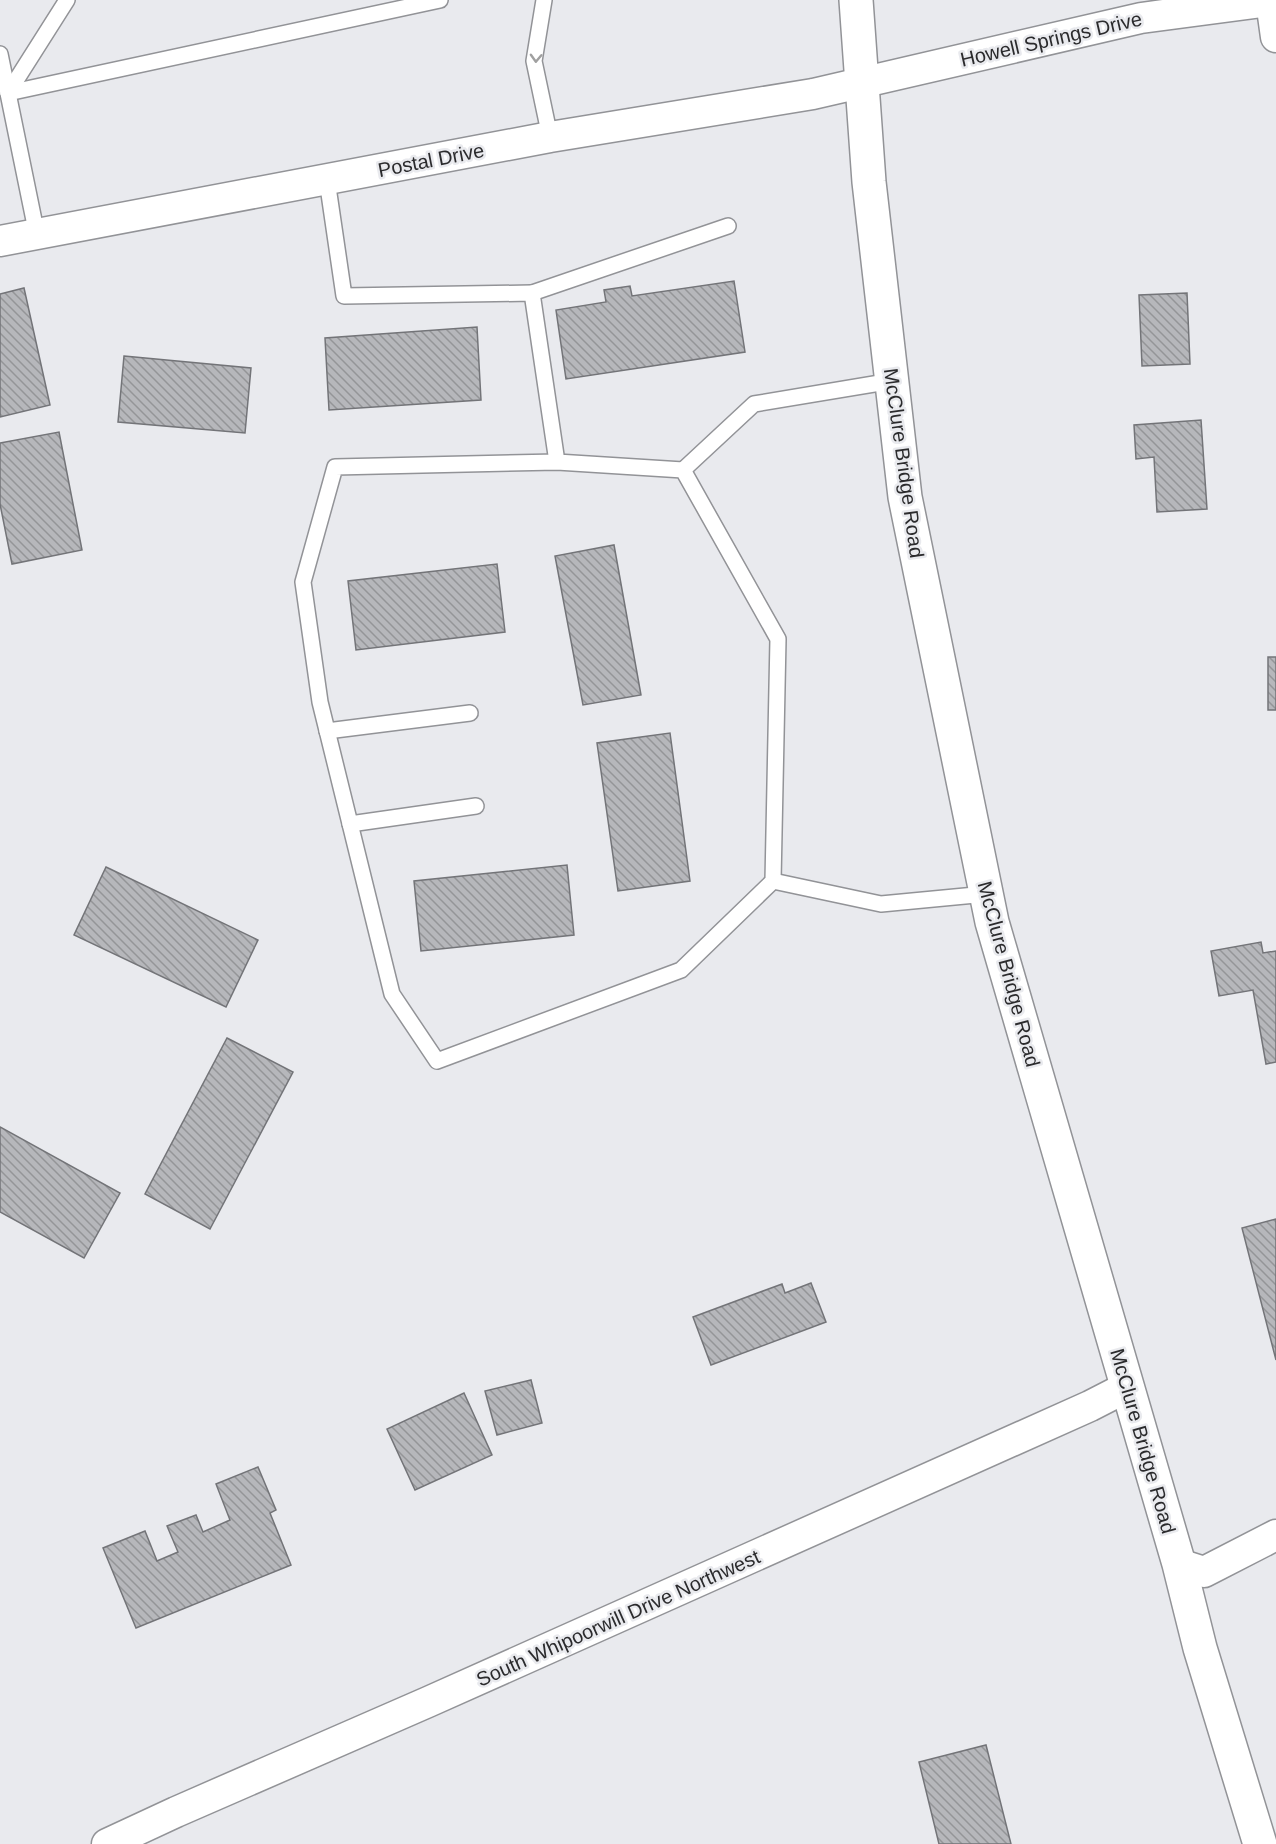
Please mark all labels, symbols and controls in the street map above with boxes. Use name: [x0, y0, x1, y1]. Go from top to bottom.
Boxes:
street label: Howell Springs Drive: [958, 7, 1144, 71]
one-way arrow: [530, 53, 543, 62]
street label: Postal Drive: [376, 139, 486, 181]
street label: McClure Bridge Road: [880, 367, 928, 559]
street label: McClure Bridge Road: [974, 879, 1044, 1069]
street label: McClure Bridge Road: [1106, 1346, 1180, 1536]
street label: South Whipoorwill Drive Northwest: [473, 1545, 764, 1691]

